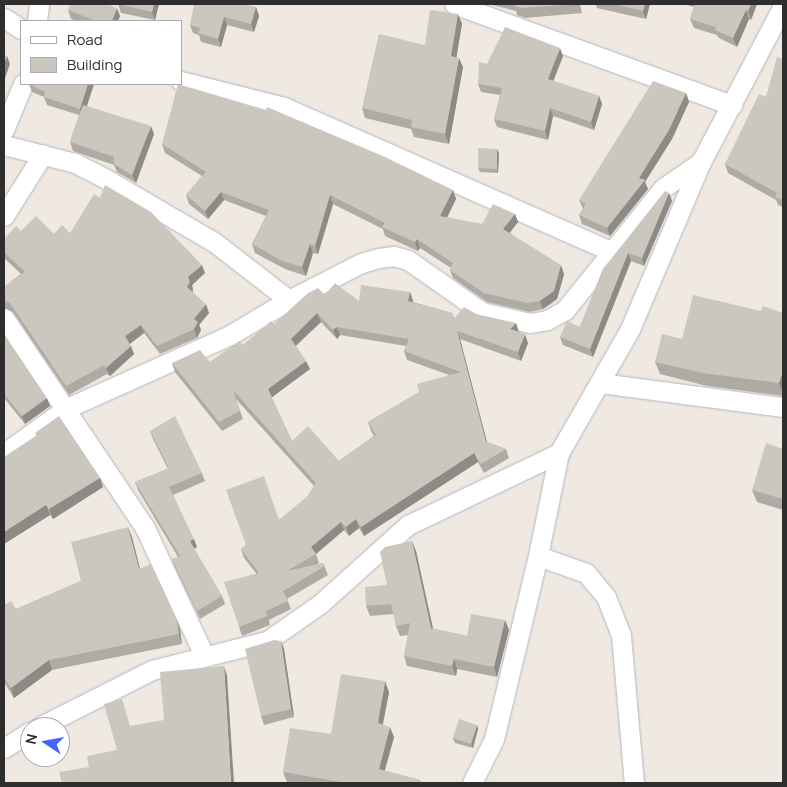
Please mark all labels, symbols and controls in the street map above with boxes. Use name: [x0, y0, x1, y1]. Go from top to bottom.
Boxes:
legend: [20, 20, 182, 85]
text: Road: [67, 29, 103, 50]
text: Building: [67, 54, 122, 75]
north arrow: [20, 717, 70, 767]
text: N: [20, 732, 41, 746]

